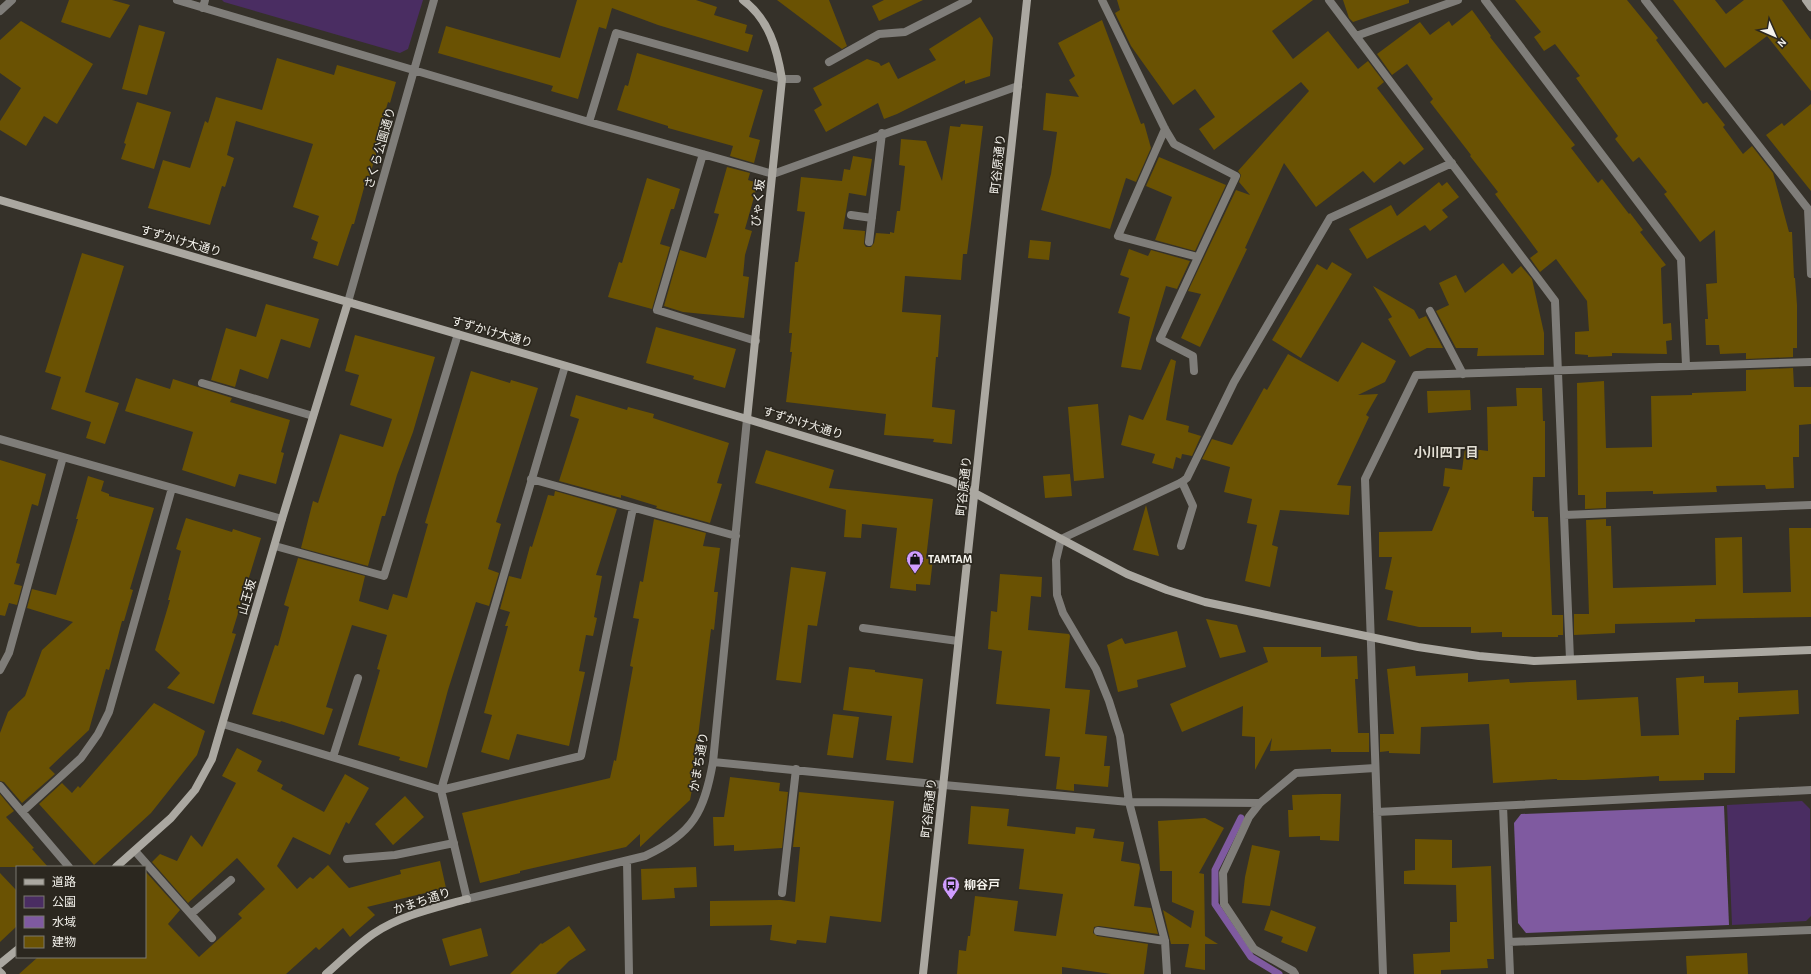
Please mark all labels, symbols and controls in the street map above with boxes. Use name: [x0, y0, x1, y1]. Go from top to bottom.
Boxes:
north arrow: [1755, 16, 1795, 56]
text: N: [1775, 36, 1788, 49]
street label: さくら公園通り: [362, 106, 397, 190]
street label: 町谷原通り: [988, 133, 1007, 194]
street label: びゃく坂: [750, 178, 766, 228]
street label: すずかけ大通り: [139, 223, 223, 258]
street label: すずかけ大通り: [450, 314, 534, 349]
street label: すずかけ大通り: [761, 404, 845, 441]
district label: 小川四丁目: [1413, 445, 1479, 460]
street label: 町谷原通り: [954, 455, 973, 516]
shop icon: TAMTAM: [905, 549, 925, 574]
place label: TAMTAM: [928, 553, 972, 565]
street label: 山王坂: [236, 578, 258, 616]
street label: かまち通り: [687, 731, 710, 793]
street label: 町谷原通り: [919, 777, 938, 838]
legend: [16, 866, 146, 958]
text: 道路: [52, 875, 76, 888]
bus stop icon: 柳谷戸: [941, 875, 961, 900]
place label: 柳谷戸: [964, 878, 1000, 891]
street label: かまち通り: [391, 885, 452, 916]
text: 公園: [52, 896, 76, 908]
text: 水域: [52, 916, 76, 928]
text: 建物: [52, 935, 76, 948]

